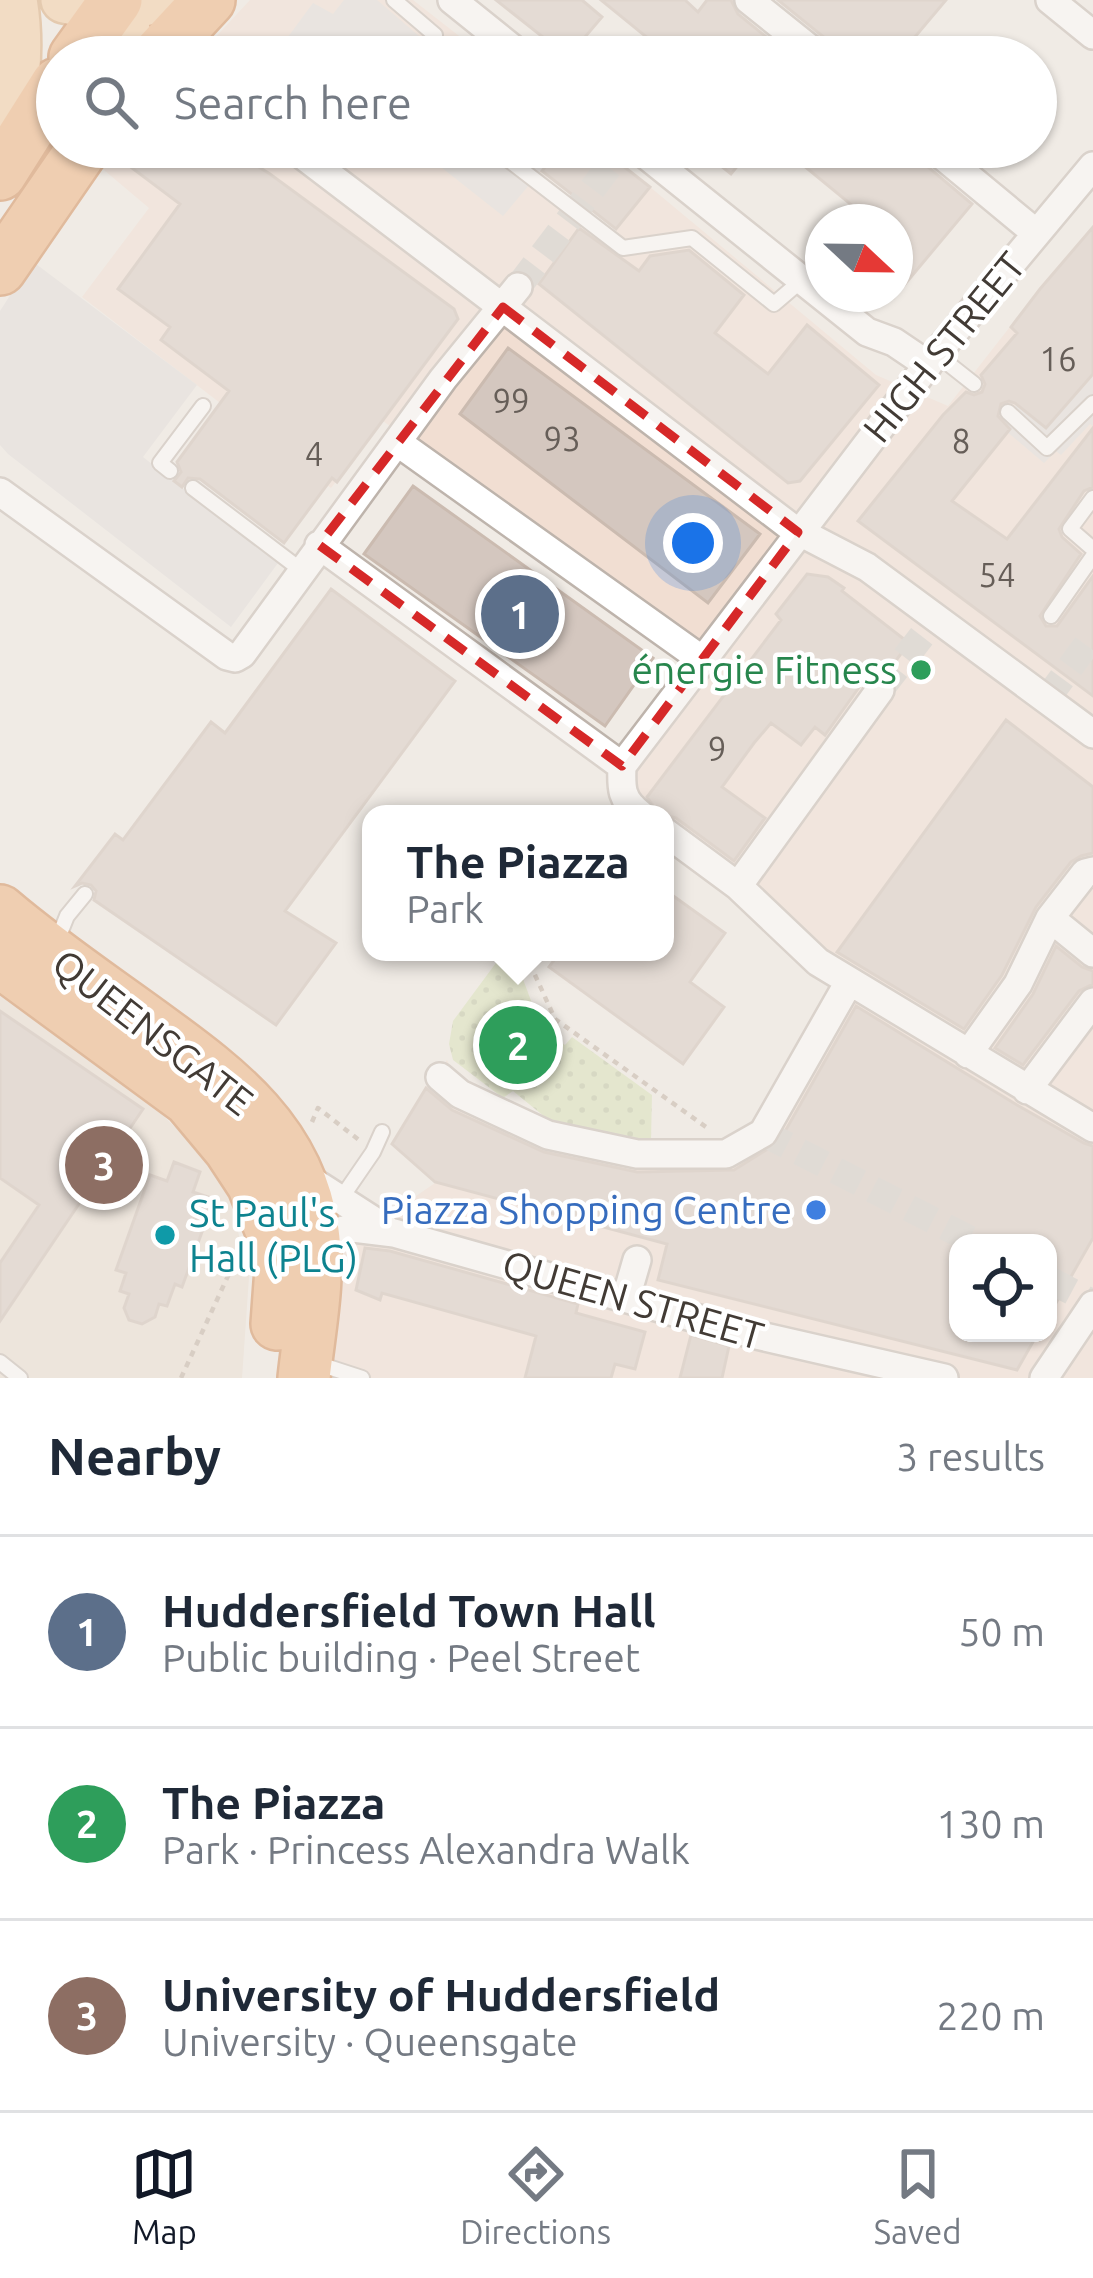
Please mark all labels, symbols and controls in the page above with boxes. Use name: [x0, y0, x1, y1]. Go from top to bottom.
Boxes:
search box: [36, 36, 1057, 168]
icon: search: [78, 69, 144, 135]
text: Search here: [174, 77, 412, 128]
north arrow: [805, 204, 913, 312]
street label: HIGH STREET: [854, 243, 1033, 450]
house number: 16: [1039, 340, 1077, 377]
house number: 99: [492, 382, 530, 419]
house number: 93: [543, 420, 581, 457]
house number: 8: [952, 422, 970, 459]
house number: 4: [305, 435, 323, 472]
your location: [663, 513, 723, 573]
house number: 54: [978, 556, 1016, 593]
pin: 1: [481, 569, 559, 659]
place label: énergie Fitness: [632, 648, 897, 691]
marker: énergie Fitness: [908, 657, 934, 683]
house number: 9: [708, 730, 726, 767]
popup: [362, 805, 674, 961]
text: The Piazza: [406, 836, 630, 887]
text: Park: [406, 887, 484, 930]
street label: QUEENSGATE: [45, 940, 262, 1123]
pin: 2: [479, 1000, 557, 1090]
pin: 3: [65, 1120, 143, 1210]
place label: Piazza Shopping Centre: [381, 1188, 792, 1231]
place label: St Paul's Hall (PLG): [189, 1191, 358, 1280]
marker: Piazza Shopping Centre: [803, 1197, 829, 1223]
marker: St Paul's Hall (PLG): [152, 1222, 178, 1248]
map controls: [949, 1234, 1057, 1342]
button: locate: [949, 1234, 1057, 1342]
street label: QUEEN STREET: [498, 1242, 768, 1357]
text: Nearby: [48, 1427, 221, 1485]
text: 3 results: [896, 1435, 1045, 1478]
text: Huddersfield Town Hall: [162, 1585, 656, 1636]
text: 1: [76, 1610, 98, 1653]
text: 50 m: [958, 1610, 1045, 1653]
text: Public building · Peel Street: [162, 1636, 640, 1679]
text: The Piazza: [162, 1777, 385, 1828]
text: 2: [76, 1802, 98, 1845]
text: 130 m: [936, 1802, 1045, 1845]
text: Park · Princess Alexandra Walk: [162, 1828, 690, 1871]
text: University of Huddersfield: [162, 1969, 720, 2020]
text: 3: [76, 1994, 98, 2037]
text: 220 m: [936, 1994, 1045, 2037]
text: University · Queensgate: [162, 2020, 578, 2063]
tab: Map: [131, 2141, 197, 2250]
tab: Directions: [460, 2141, 611, 2250]
tab: Saved: [874, 2141, 962, 2250]

